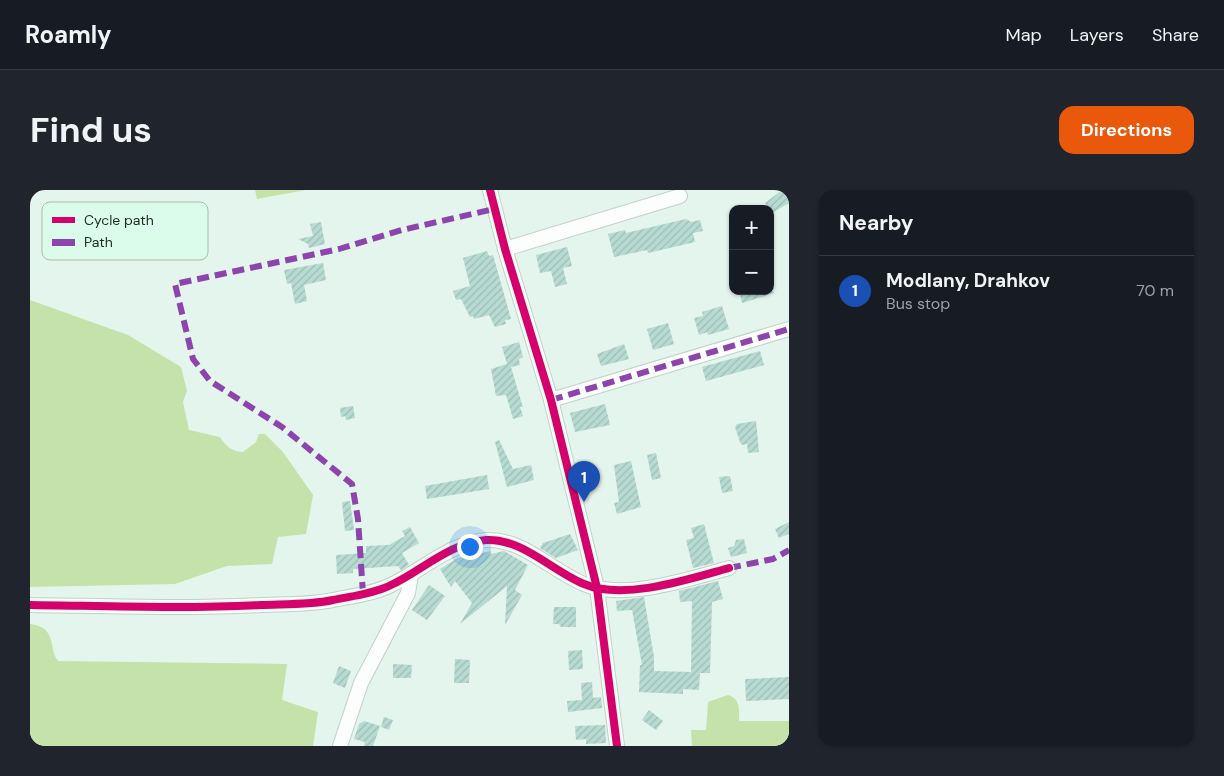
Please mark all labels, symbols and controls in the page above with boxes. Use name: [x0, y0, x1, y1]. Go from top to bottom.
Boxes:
text: Roamly: [25, 19, 112, 50]
text: Map: [1006, 23, 1042, 47]
text: Layers: [1070, 23, 1124, 47]
text: Share: [1152, 23, 1199, 47]
button: Directions: [1059, 106, 1194, 154]
text: Find us: [30, 107, 152, 153]
legend: [42, 202, 208, 260]
map controls: [729, 205, 774, 295]
button: +: [729, 205, 774, 250]
text: Nearby: [839, 209, 913, 237]
text: Cycle path: [84, 211, 154, 229]
text: Path: [84, 233, 113, 251]
button: −: [729, 250, 774, 295]
text: Modlany, Drahkov: [886, 268, 1050, 293]
text: 1: [852, 280, 858, 301]
text: 70 m: [1136, 280, 1174, 301]
text: Bus stop: [886, 293, 950, 314]
pin: 1: [568, 461, 600, 502]
your location: [457, 534, 483, 560]

